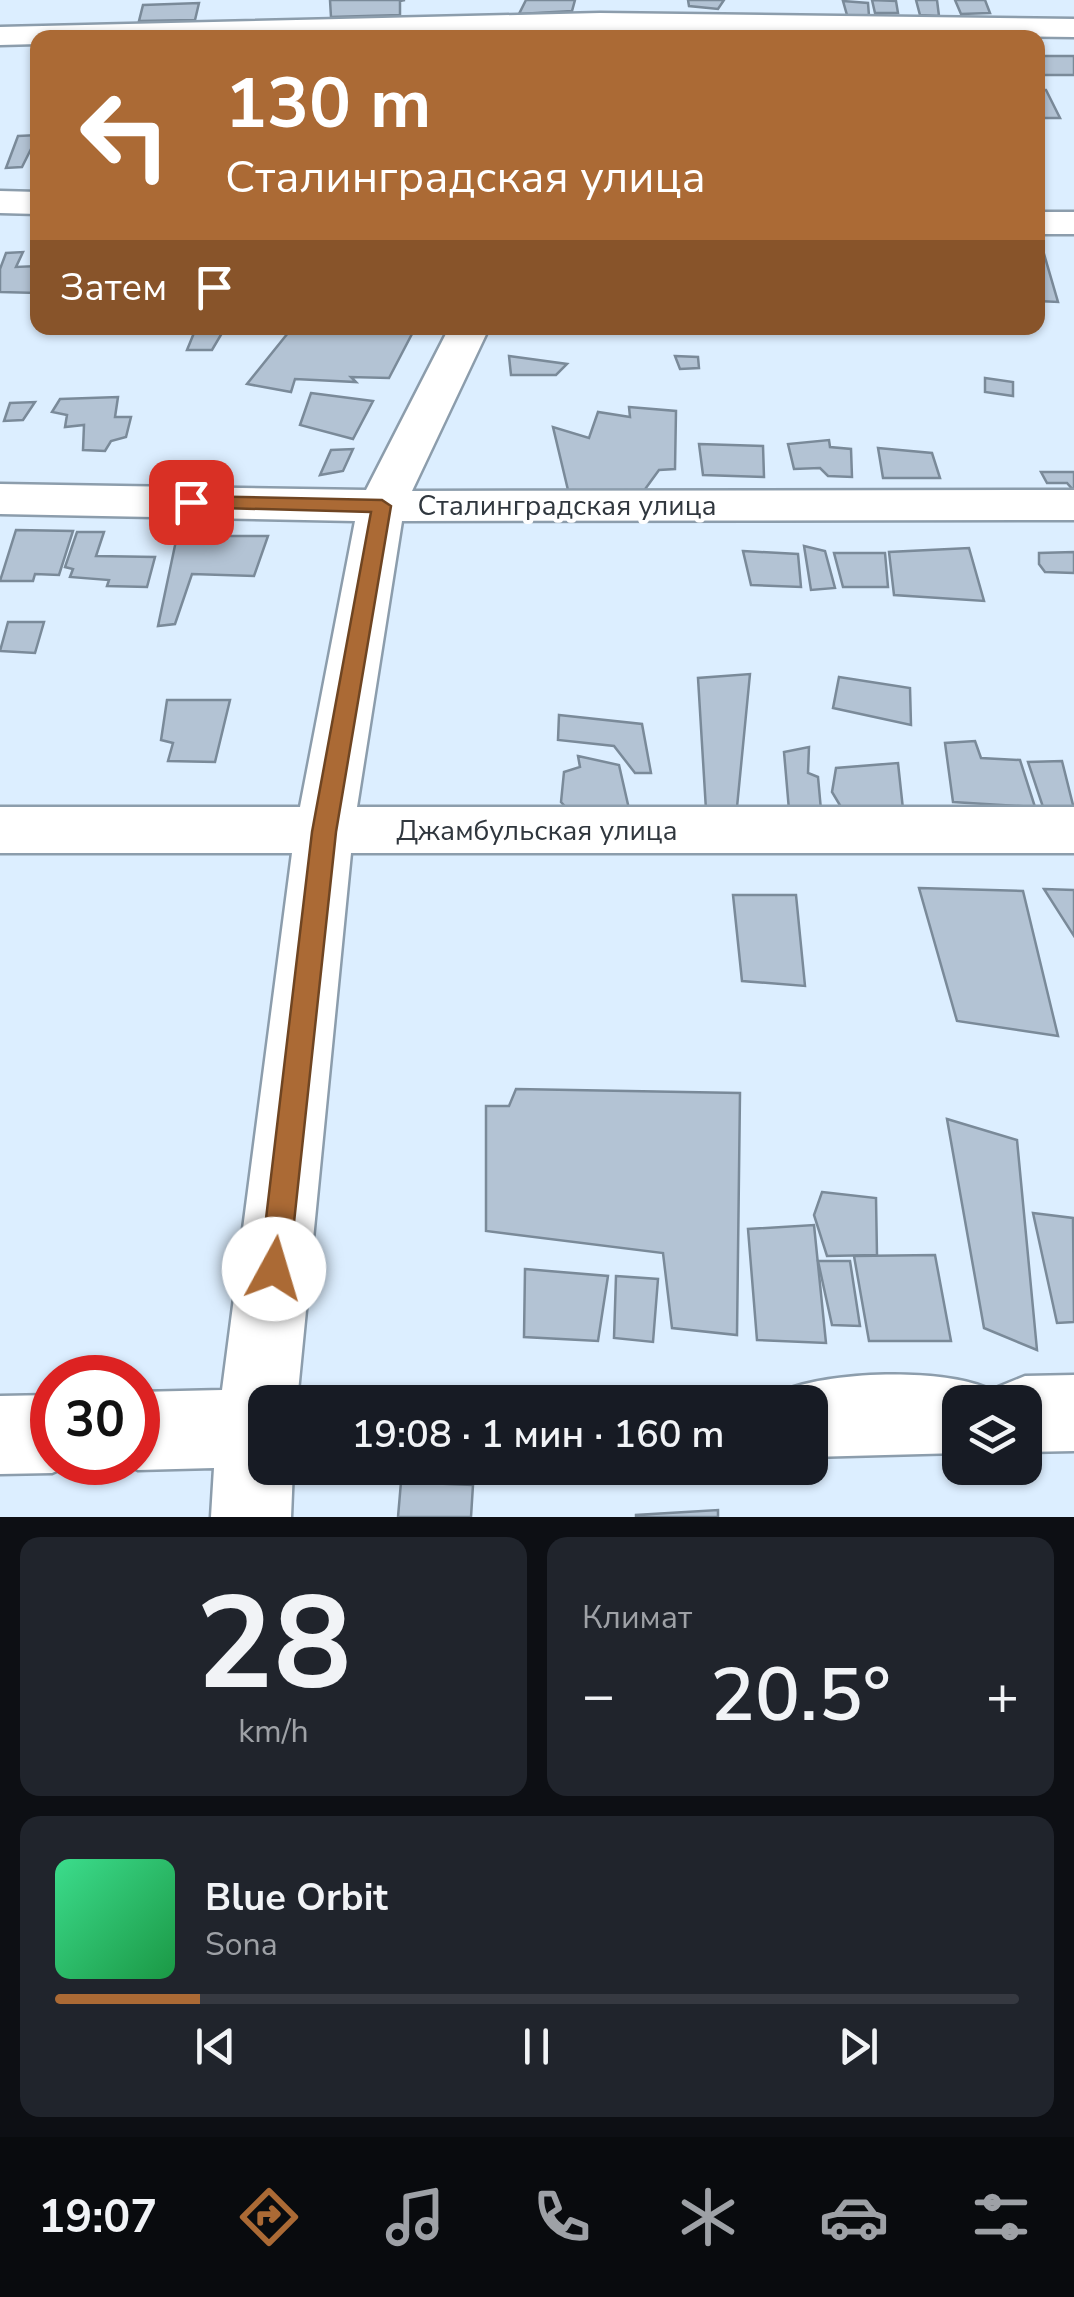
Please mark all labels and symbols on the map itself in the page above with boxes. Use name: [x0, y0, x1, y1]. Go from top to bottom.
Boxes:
pin: [149, 460, 234, 545]
street label: Сталинградская улица: [417, 487, 717, 525]
street label: Джамбульская улица: [396, 812, 678, 850]
position arrow: [222, 1217, 326, 1321]
speed limit sign: 30: [30, 1355, 160, 1485]

